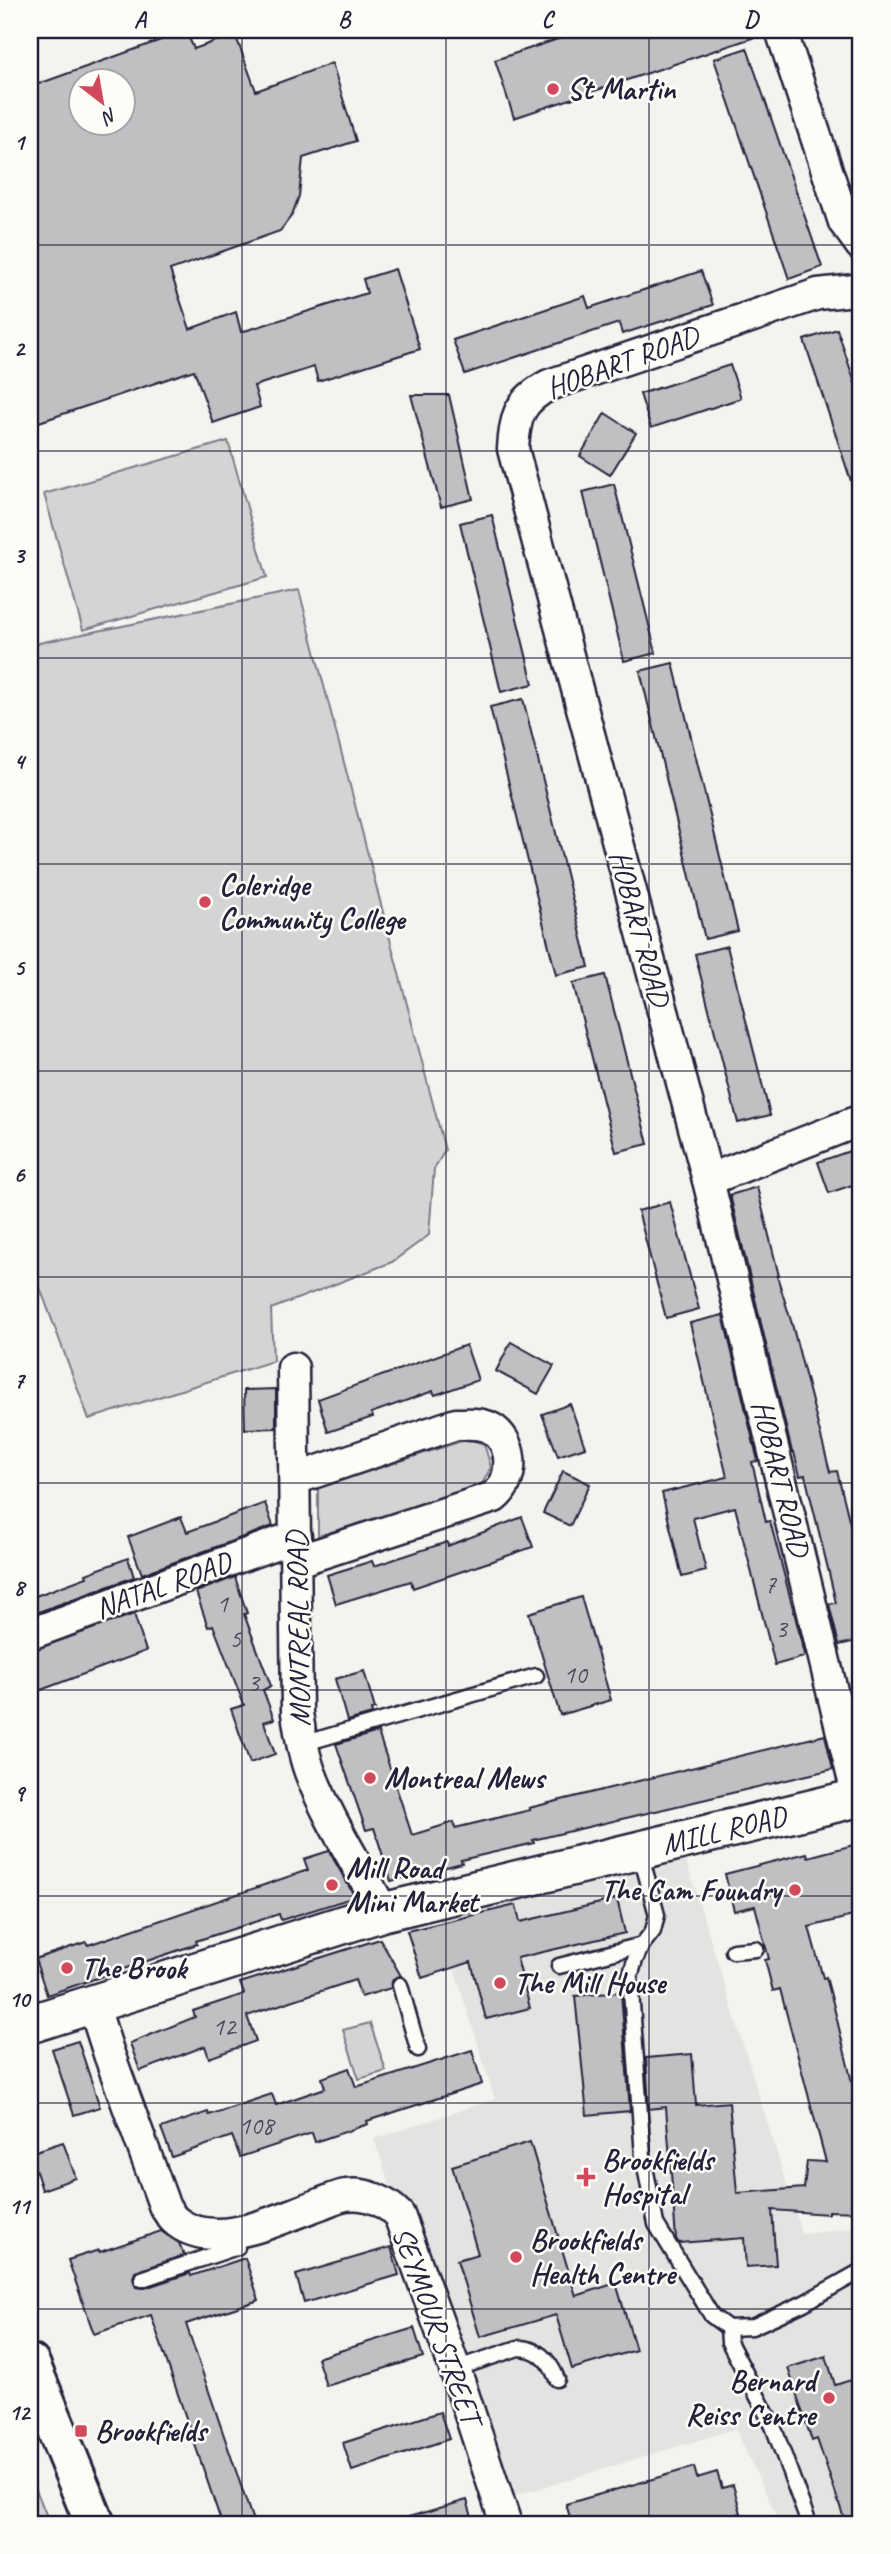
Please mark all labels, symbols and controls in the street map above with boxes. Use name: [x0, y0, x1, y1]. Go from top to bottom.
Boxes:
text: A: [134, 5, 148, 34]
text: B: [338, 5, 352, 34]
text: C: [542, 5, 556, 34]
text: D: [744, 5, 760, 34]
north arrow: [66, 66, 136, 136]
place label: St Martin: [567, 70, 676, 108]
marker: St Martin: [545, 81, 561, 97]
text: N: [96, 102, 121, 131]
text: 1: [14, 128, 27, 157]
street label: HOBART ROAD: [541, 316, 706, 407]
text: 2: [14, 334, 27, 363]
text: 3: [14, 541, 27, 570]
text: 4: [14, 747, 27, 776]
street label: HOBART ROAD: [601, 846, 680, 1012]
place label: Coleridge Community College: [219, 866, 407, 939]
marker: Coleridge Community College: [197, 894, 213, 910]
text: 5: [14, 953, 26, 982]
text: 6: [14, 1160, 27, 1189]
text: 7: [14, 1366, 27, 1395]
street label: HOBART ROAD: [743, 1396, 819, 1562]
street label: MONTREAL ROAD: [277, 1529, 319, 1727]
street label: NATAL ROAD: [90, 1542, 239, 1627]
house number: 7: [764, 1568, 777, 1601]
text: 8: [14, 1573, 27, 1602]
house number: 1: [216, 1587, 229, 1620]
house number: 3: [775, 1612, 789, 1645]
house number: 5: [229, 1622, 242, 1655]
house number: 10: [563, 1658, 589, 1691]
house number: 3: [247, 1666, 261, 1699]
place label: Montreal Mews: [384, 1759, 548, 1797]
marker: Montreal Mews: [362, 1770, 378, 1786]
text: 9: [14, 1779, 27, 1808]
street label: MILL ROAD: [658, 1796, 792, 1863]
place label: Mill Road Mini Market: [346, 1849, 480, 1921]
place label: The Cam Foundry: [601, 1871, 784, 1909]
marker: Mill Road Mini Market: [324, 1877, 340, 1893]
marker: The Cam Foundry: [787, 1882, 803, 1898]
place label: The Brook: [81, 1949, 189, 1987]
marker: The Brook: [59, 1960, 75, 1976]
place label: The Mill House: [514, 1964, 667, 2002]
marker: The Mill House: [492, 1975, 508, 1991]
text: 10: [9, 1985, 32, 2014]
house number: 12: [212, 2010, 238, 2043]
house number: 108: [238, 2109, 276, 2142]
place label: Brookfields Hospital: [602, 2141, 717, 2213]
marker: Brookfields Hospital: [576, 2167, 596, 2187]
text: 11: [9, 2192, 32, 2221]
street label: SEYMOUR STREET: [384, 2221, 493, 2435]
place label: Brookfields Health Centre: [530, 2221, 678, 2293]
marker: Brookfields Health Centre: [508, 2249, 524, 2265]
place label: Bernard Reiss Centre: [686, 2362, 820, 2434]
marker: Bernard Reiss Centre: [821, 2390, 837, 2406]
text: 12: [9, 2398, 32, 2427]
place label: Brookfields: [95, 2412, 210, 2450]
marker: Brookfields: [73, 2423, 89, 2439]

